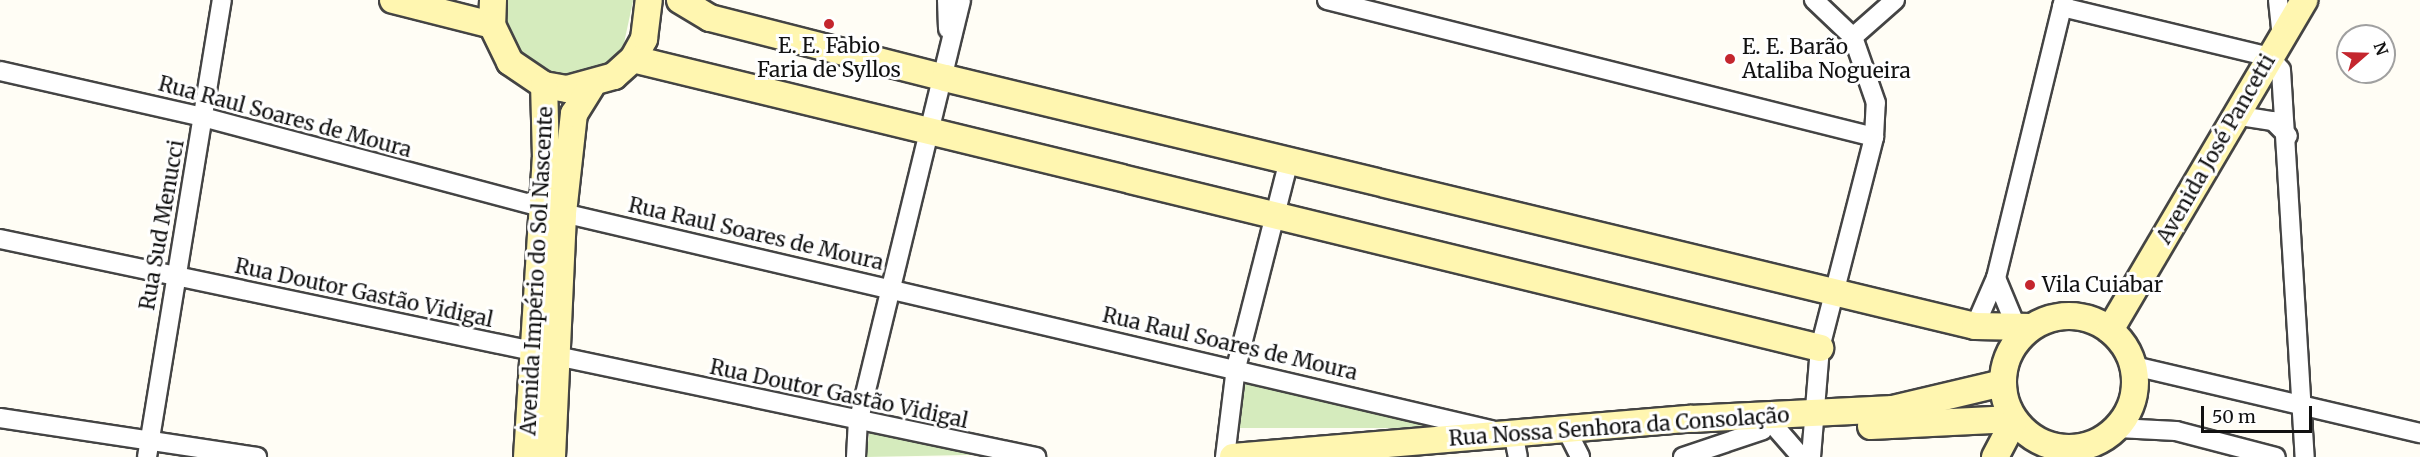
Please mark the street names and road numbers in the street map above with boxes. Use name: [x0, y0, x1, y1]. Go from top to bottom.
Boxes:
street label: Avenida José Pancetti: [2151, 50, 2281, 248]
street label: Rua Raul Soares de Moura: [156, 71, 414, 163]
street label: Avenida Império do Sol Nascente: [516, 106, 558, 436]
street label: Rua Sud Menucci: [135, 138, 189, 312]
street label: Rua Raul Soares de Moura: [626, 192, 886, 276]
street label: Rua Doutor Gastão Vidigal: [232, 253, 496, 333]
street label: Rua Raul Soares de Moura: [1100, 302, 1360, 386]
street label: Rua Doutor Gastão Vidigal: [707, 354, 971, 434]
street label: Rua Nossa Senhora da Consolação: [1448, 403, 1790, 451]

